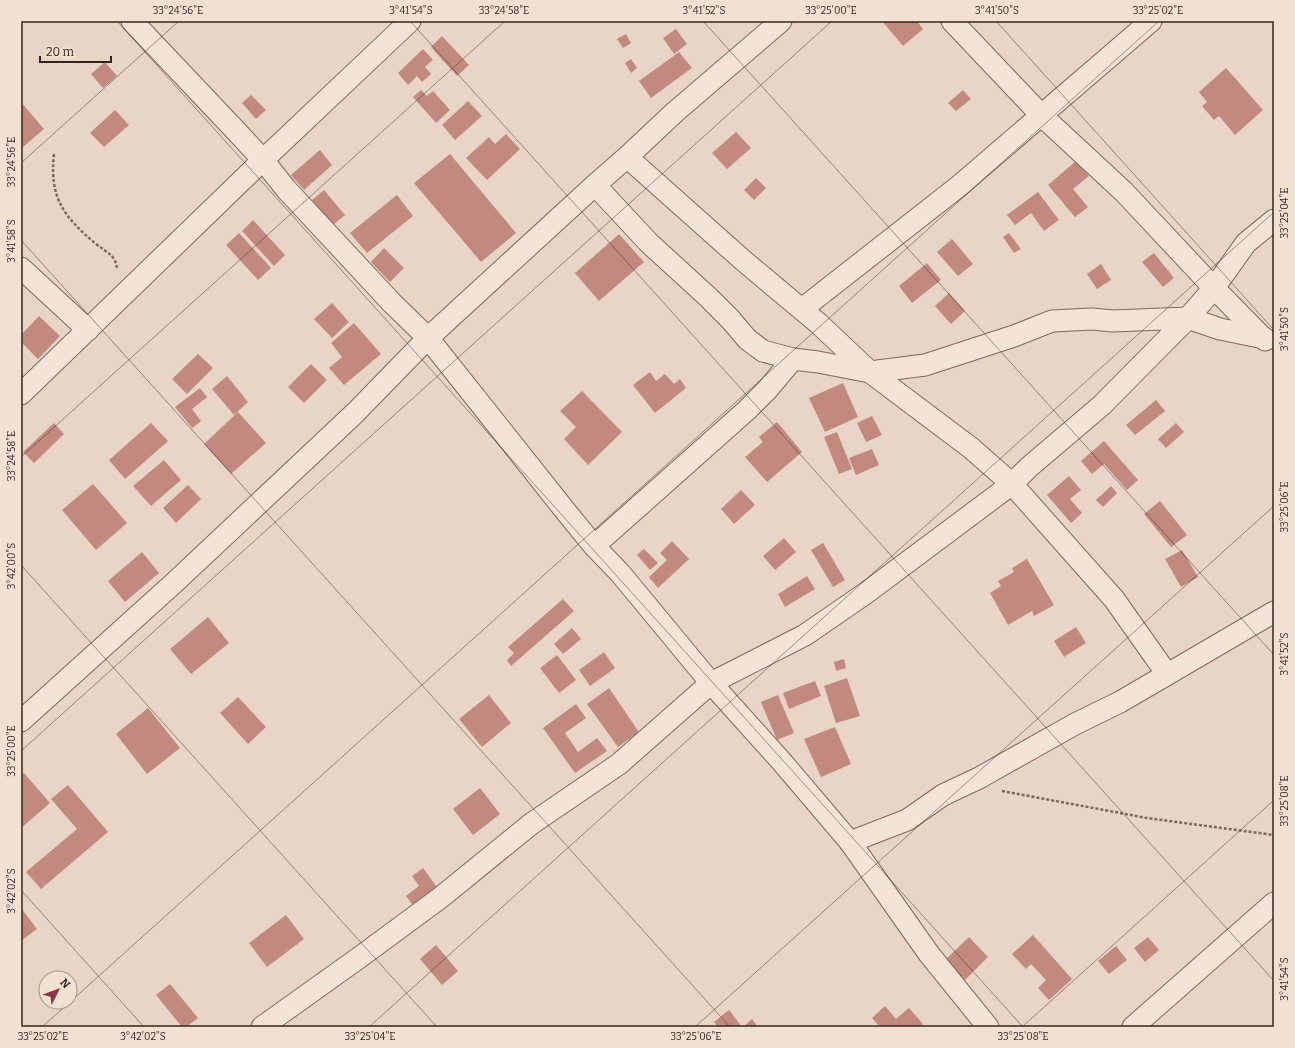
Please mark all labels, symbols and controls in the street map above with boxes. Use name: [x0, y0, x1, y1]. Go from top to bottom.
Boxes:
text: 33°24'56"E: [153, 5, 203, 17]
text: 3°41'54"S: [389, 5, 433, 17]
text: 33°24'58"E: [479, 5, 529, 17]
text: 3°41'52"S: [683, 5, 725, 17]
text: 33°25'00"E: [805, 5, 857, 17]
text: 3°41'50"S: [975, 5, 1019, 17]
text: 33°25'02"E: [1133, 5, 1183, 17]
scale bar: [40, 38, 111, 64]
text: 20 m: [46, 45, 75, 59]
text: 33°24'56"E: [6, 137, 18, 187]
text: 33°25'04"E: [1279, 187, 1291, 239]
text: 3°41'58"S: [6, 219, 18, 263]
text: 3°41'50"S: [1279, 307, 1291, 351]
text: 33°24'58"E: [6, 431, 18, 481]
text: 33°25'06"E: [1279, 481, 1291, 533]
text: 3°42'00"S: [6, 543, 18, 589]
text: 3°41'52"S: [1279, 633, 1291, 675]
text: 33°25'00"E: [6, 725, 18, 777]
text: 33°25'08"E: [1279, 775, 1291, 827]
text: 3°42'02"S: [6, 868, 18, 914]
text: 3°41'54"S: [1279, 957, 1291, 1001]
north arrow: [38, 970, 78, 1010]
text: N: [57, 976, 73, 992]
text: 33°25'02"E: [18, 1031, 68, 1043]
text: 3°42'02"S: [120, 1031, 166, 1043]
text: 33°25'04"E: [344, 1031, 396, 1043]
text: 33°25'06"E: [670, 1031, 722, 1043]
text: 33°25'08"E: [997, 1031, 1049, 1043]

